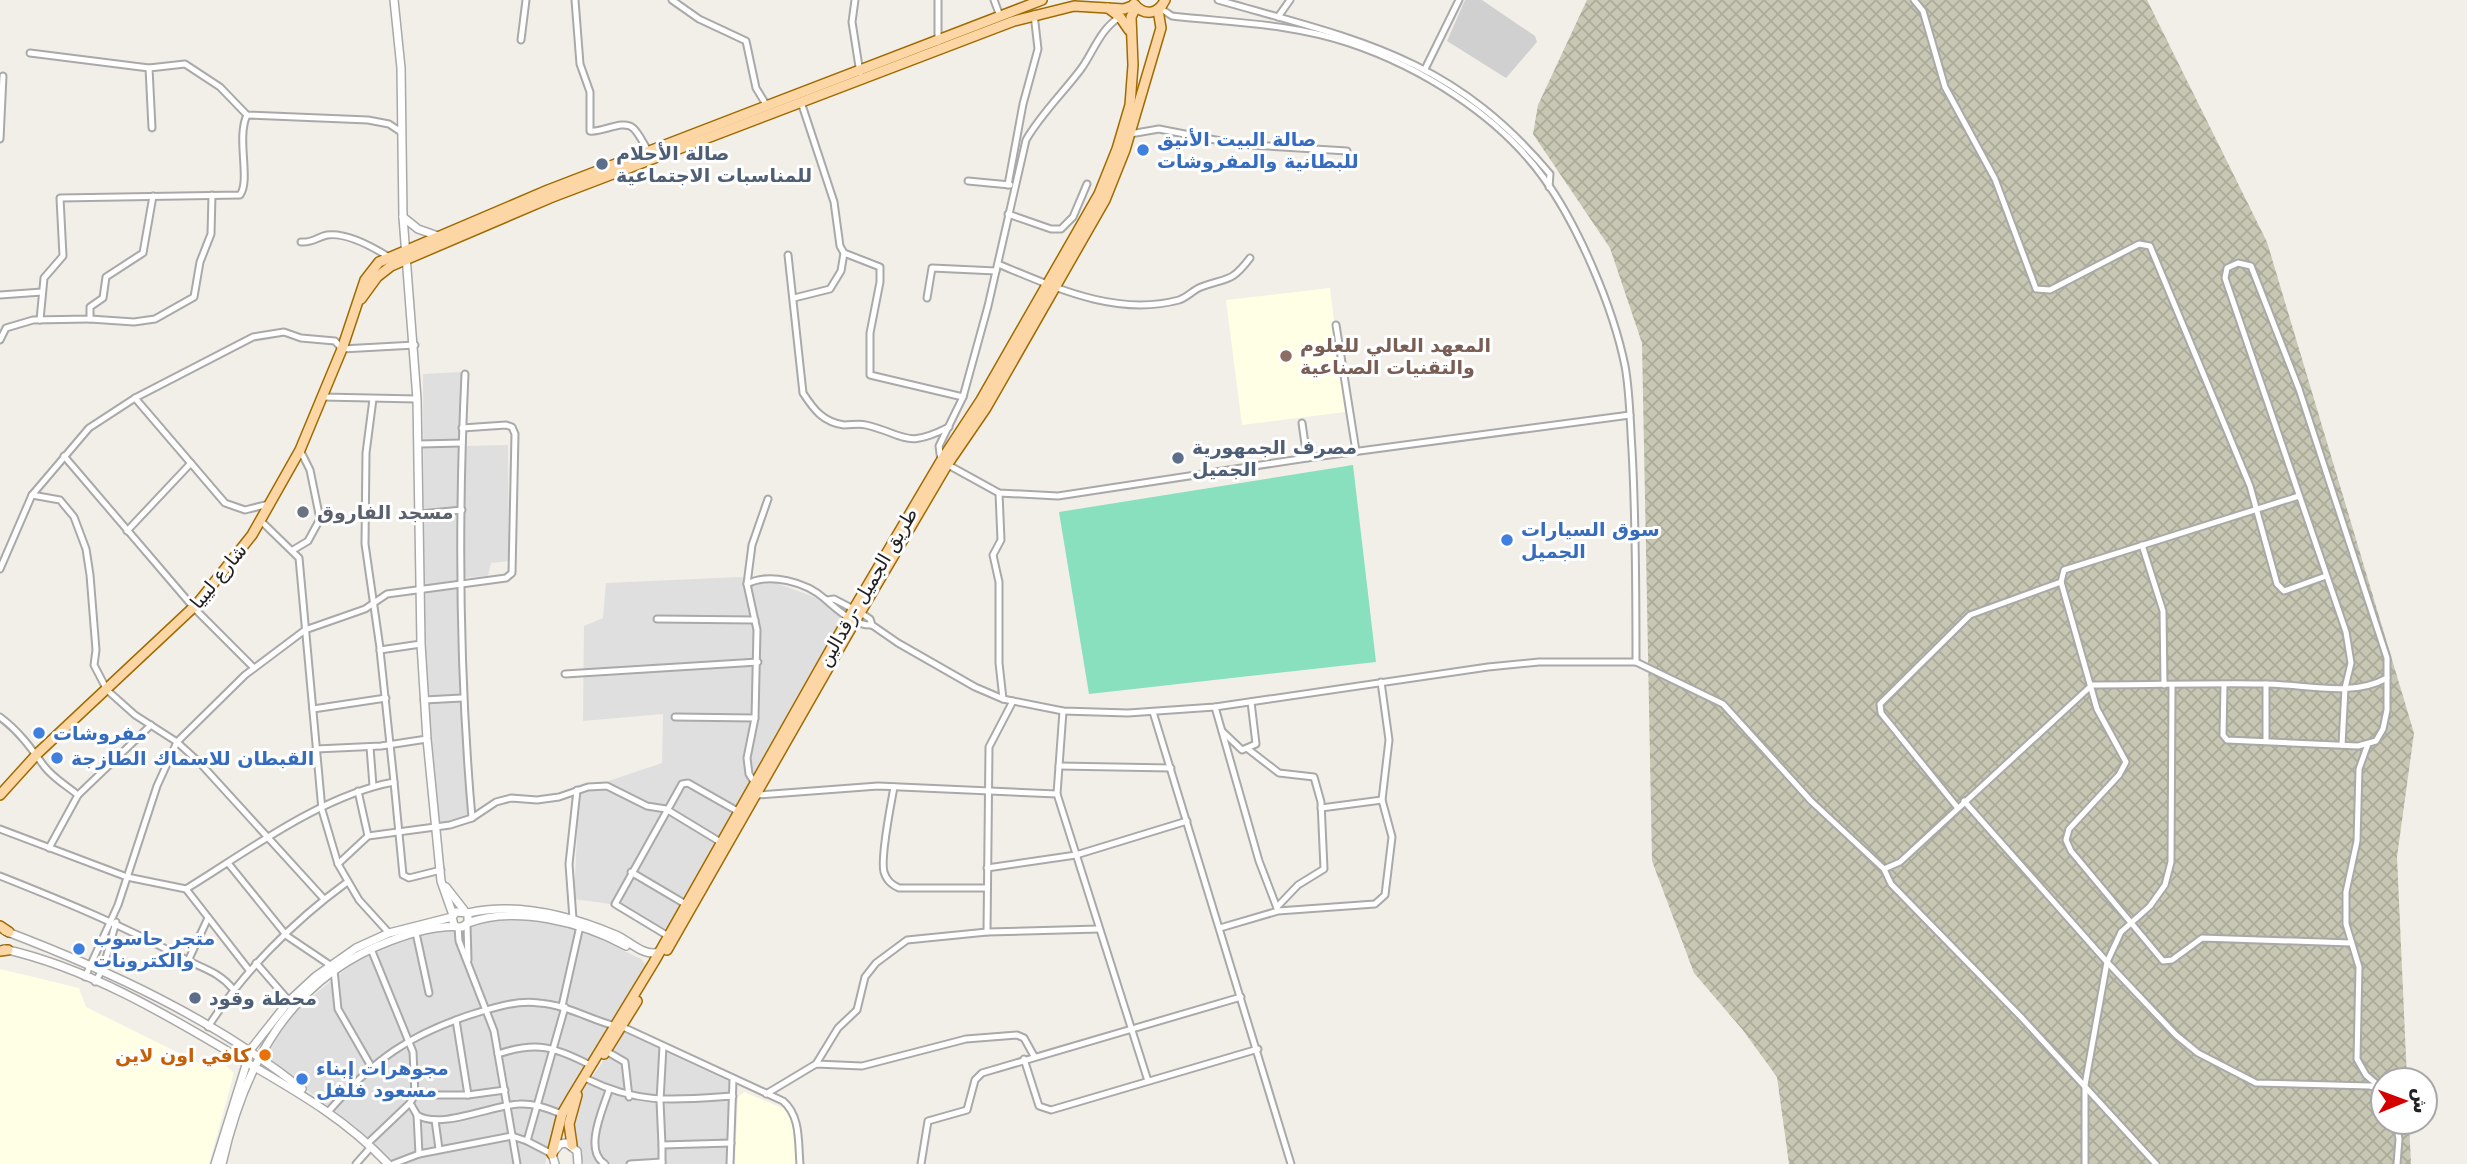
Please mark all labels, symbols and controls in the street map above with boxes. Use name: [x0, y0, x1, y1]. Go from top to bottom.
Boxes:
place label: صالة البيت الأنيق للبطانية والمفروشات: [1157, 128, 1359, 173]
place label: صالة الأحلام للمناسبات الاجتماعية: [616, 142, 812, 186]
marker: صالة البيت الأنيق للبطانية والمفروشات: [1135, 142, 1151, 158]
marker: صالة الأحلام للمناسبات الاجتماعية: [594, 156, 610, 172]
place label: المعهد العالي للعلوم والتقنيات الصناعية: [1300, 334, 1491, 379]
marker: المعهد العالي للعلوم والتقنيات الصناعية: [1278, 348, 1294, 364]
place label: مصرف الجمهورية الجميل: [1192, 436, 1357, 480]
marker: مصرف الجمهورية الجميل: [1170, 450, 1186, 466]
place label: مسجد الفاروق: [317, 501, 454, 524]
marker: مسجد الفاروق: [295, 504, 311, 520]
street label: طريق الجميل -رقدالين: [813, 504, 922, 671]
place label: سوق السيارات الجميل: [1521, 518, 1660, 562]
marker: سوق السيارات الجميل: [1499, 532, 1515, 548]
street label: شارع ليبيا: [185, 539, 252, 613]
place label: مفروشات: [53, 722, 147, 745]
marker: مفروشات: [31, 725, 47, 741]
place label: القبطان للاسماك الطازجة: [71, 747, 314, 770]
marker: القبطان للاسماك الطازجة: [49, 750, 65, 766]
place label: متجر حاسوب والكترونات: [93, 927, 215, 972]
marker: متجر حاسوب والكترونات: [71, 941, 87, 957]
place label: محطة وقود: [209, 987, 317, 1010]
marker: محطة وقود: [187, 990, 203, 1006]
place label: كافي اون لاين: [115, 1044, 252, 1067]
marker: كافي اون لاين: [257, 1047, 273, 1063]
place label: مجوهرات إبناء مسعود فلفل: [316, 1057, 449, 1102]
north arrow: [2369, 1066, 2439, 1136]
marker: مجوهرات إبناء مسعود فلفل: [294, 1071, 310, 1087]
text: ش: [2409, 1087, 2432, 1114]

